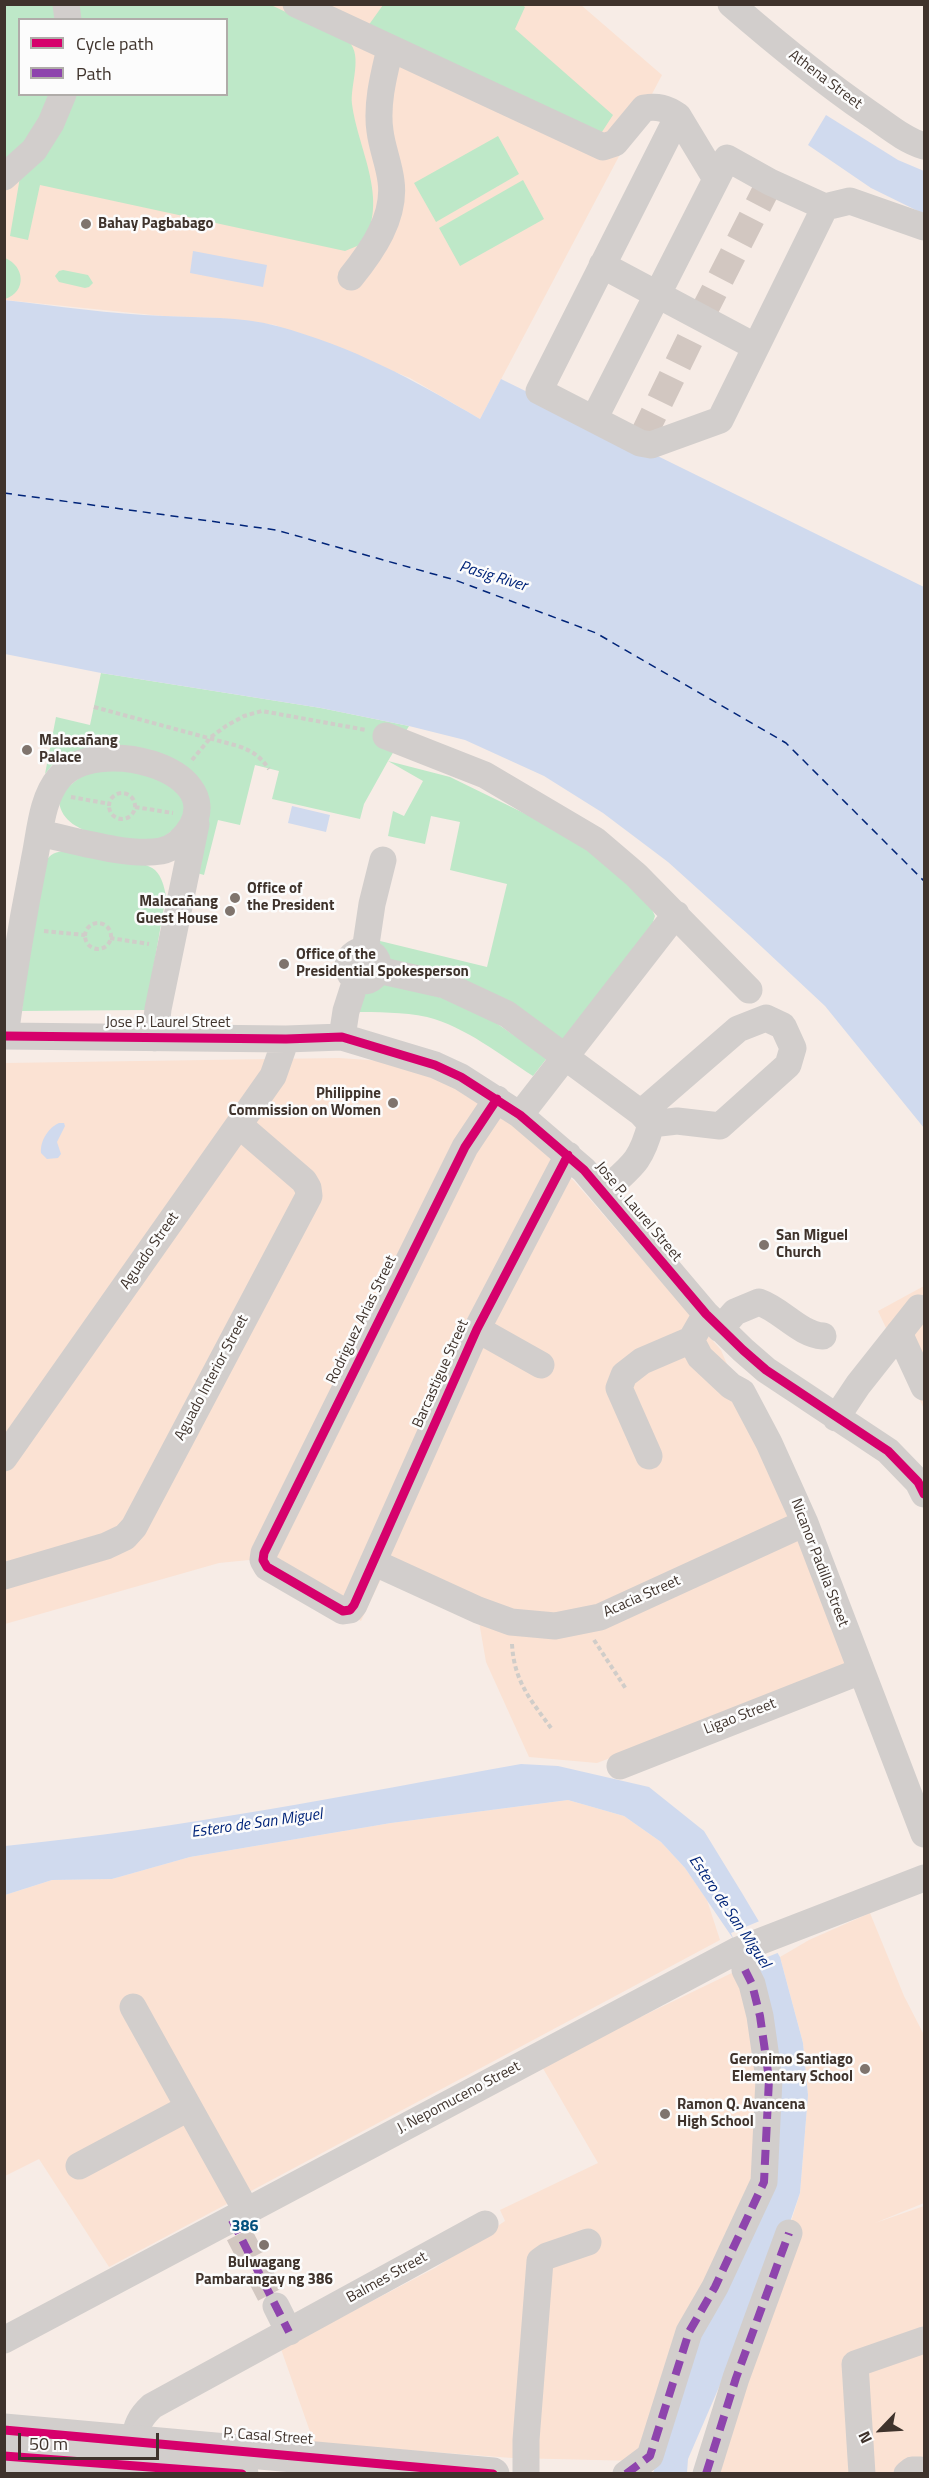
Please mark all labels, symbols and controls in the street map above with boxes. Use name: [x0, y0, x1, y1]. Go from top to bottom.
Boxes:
legend: [18, 18, 228, 96]
text: Cycle path: [76, 30, 154, 57]
street label: Athena Street: [785, 47, 865, 113]
text: Path: [76, 60, 112, 87]
place label: Bahay Pagbabago: [98, 215, 214, 233]
marker: Bahay Pagbabago: [79, 217, 93, 231]
water label: Pasig River: [457, 558, 529, 596]
place label: Malacañang Palace: [39, 732, 118, 767]
marker: Malacañang Palace: [20, 743, 34, 757]
place label: Office of the President: [247, 880, 334, 915]
marker: Office of the President: [228, 891, 242, 905]
place label: Malacañang Guest House: [136, 893, 218, 928]
marker: Malacañang Guest House: [223, 904, 237, 918]
place label: Office of the Presidential Spokesperson: [296, 946, 469, 981]
marker: Office of the Presidential Spokesperson: [277, 957, 291, 971]
street label: Jose P. Laurel Street: [106, 1014, 230, 1032]
place label: Philippine Commission on Women: [229, 1085, 381, 1120]
marker: Philippine Commission on Women: [386, 1096, 400, 1110]
street label: Jose P. Laurel Street: [591, 1158, 685, 1266]
street label: Aguado Street: [117, 1209, 183, 1293]
place label: San Miguel Church: [776, 1227, 848, 1262]
marker: San Miguel Church: [757, 1238, 771, 1252]
street label: Rodriguez Arias Street: [323, 1253, 401, 1387]
street label: Aguado Interior Street: [171, 1312, 253, 1444]
street label: Barcastigue Street: [409, 1317, 473, 1431]
street label: Nicanor Padilla Street: [786, 1496, 852, 1630]
street label: Acacia Street: [601, 1572, 683, 1622]
street label: Ligao Street: [701, 1695, 779, 1739]
water label: Estero de San Miguel: [190, 1805, 324, 1843]
water label: Estero de San Miguel: [684, 1852, 774, 1972]
place label: Geronimo Santiago Elementary School: [729, 2051, 853, 2086]
street label: J. Nepomuceno Street: [394, 2058, 524, 2138]
marker: Geronimo Santiago Elementary School: [858, 2062, 872, 2076]
place label: Ramon Q. Avancena High School: [677, 2096, 805, 2131]
marker: Ramon Q. Avancena High School: [658, 2107, 672, 2121]
district label: 386: [232, 2217, 258, 2237]
marker: Bulwagang Pambarangay ng 386: [257, 2238, 271, 2252]
street label: Balmes Street: [344, 2248, 430, 2308]
place label: Bulwagang Pambarangay ng 386: [195, 2254, 333, 2289]
north arrow: [851, 2400, 911, 2460]
scale bar: [21, 2421, 162, 2459]
street label: P. Casal Street: [223, 2425, 313, 2449]
text: N: [851, 2428, 878, 2448]
text: 50 m: [29, 2430, 68, 2457]

